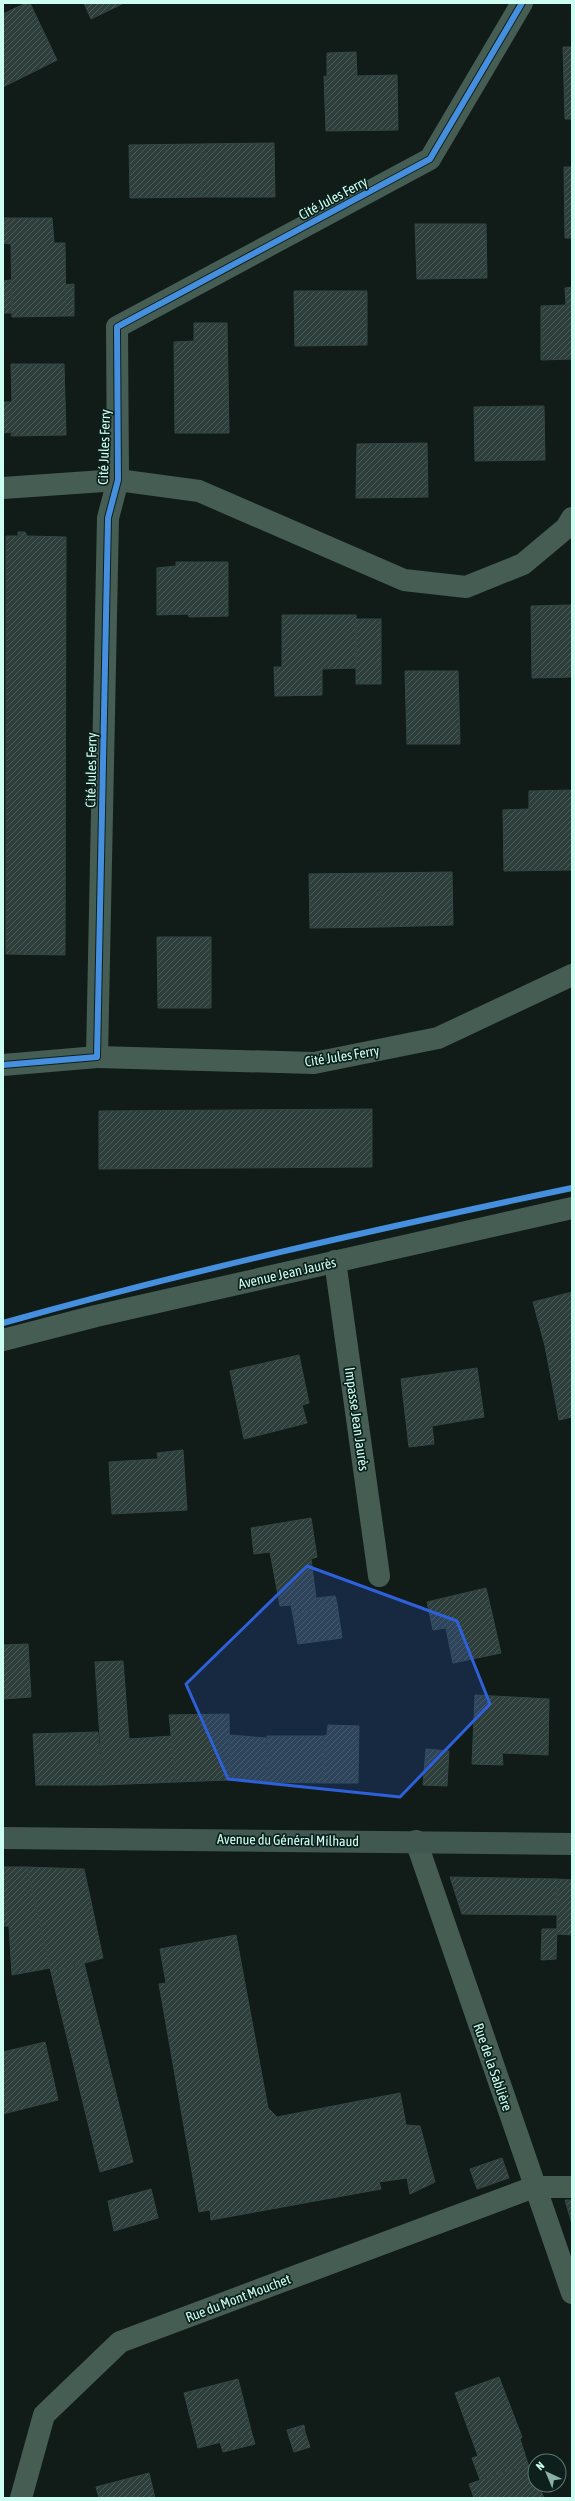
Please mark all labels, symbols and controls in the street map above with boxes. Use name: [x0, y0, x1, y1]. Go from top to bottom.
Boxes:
street label: Cité Jules Ferry: [296, 173, 370, 223]
street label: Cité Jules Ferry: [95, 409, 113, 485]
street label: Cité Jules Ferry: [82, 732, 100, 808]
street label: Cité Jules Ferry: [303, 1042, 381, 1070]
street label: Avenue Jean Jaurès: [237, 1254, 338, 1292]
street label: Impasse Jean Jaurès: [342, 1366, 372, 1472]
street label: Avenue du Général Milhaud: [217, 1831, 359, 1849]
street label: Rue de la Sablière: [470, 2021, 516, 2113]
street label: Rue du Mont Mouchet: [183, 2271, 293, 2325]
north arrow: [527, 2453, 567, 2493]
text: N: [534, 2459, 547, 2472]

